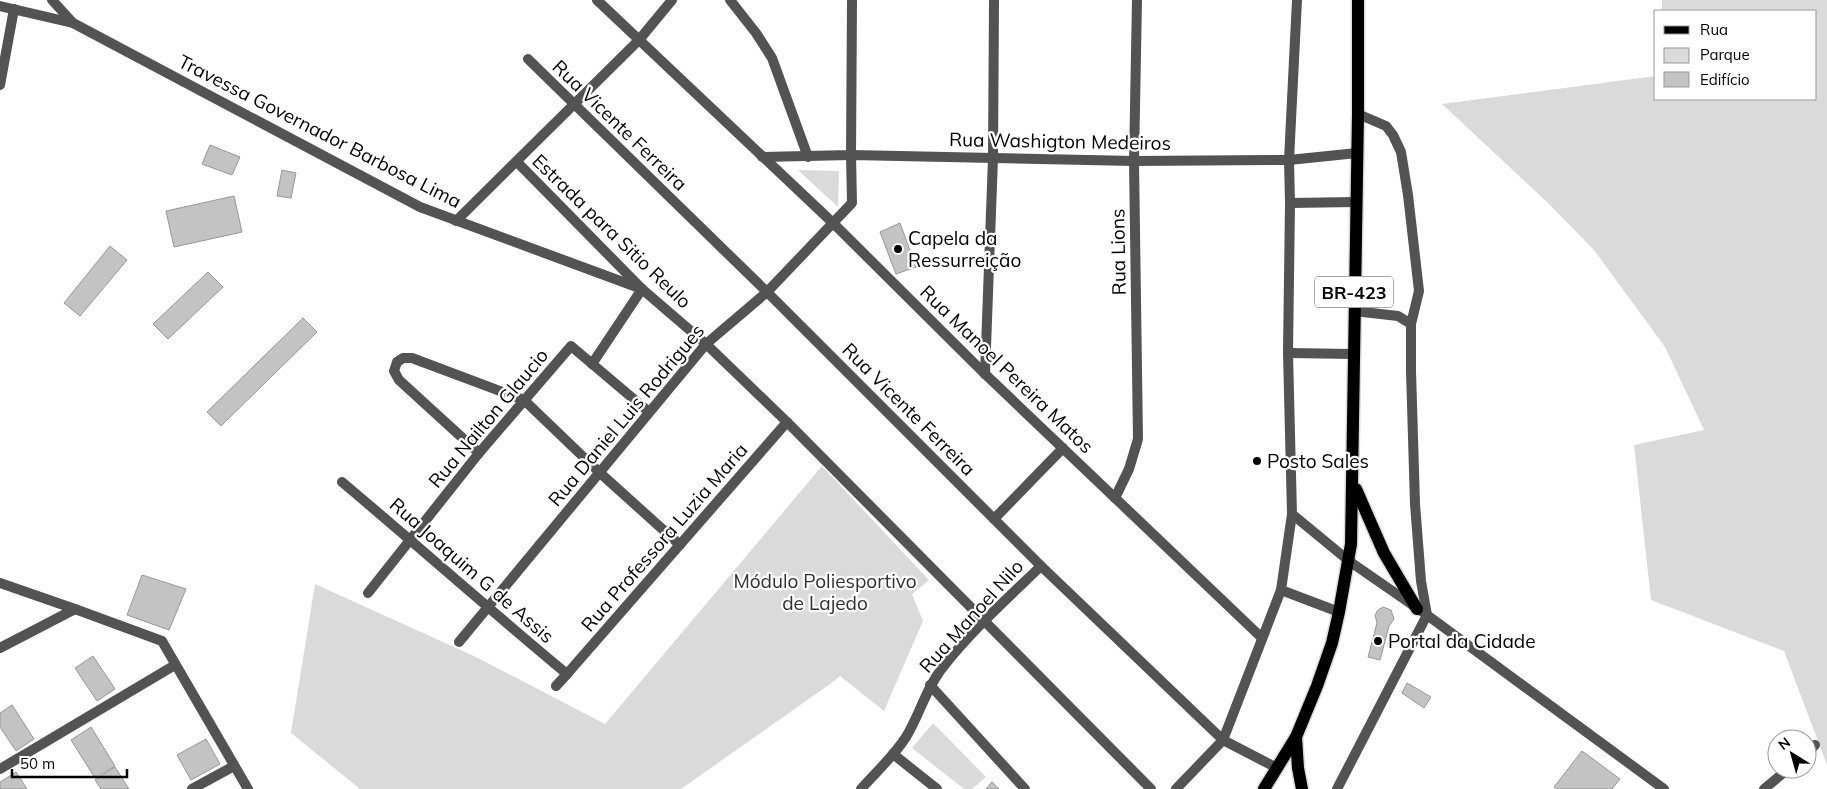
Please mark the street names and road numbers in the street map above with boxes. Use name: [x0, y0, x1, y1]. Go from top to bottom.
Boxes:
street label: Travessa Governador Barbosa Lima: [175, 49, 465, 213]
street label: Rua Vicente Ferreira: [548, 54, 692, 196]
street label: Rua Washigton Medeiros: [949, 127, 1171, 155]
street label: Estrada para Sitio Reulo: [527, 149, 697, 313]
street label: Rua Lions: [1105, 208, 1131, 296]
road number: BR-423: [1315, 276, 1393, 308]
street label: Rua Manoel Pereira Matos: [915, 280, 1099, 458]
street label: Rua Daniel Luis Rodrigues: [543, 319, 709, 511]
street label: Rua Vicente Ferreira: [838, 338, 980, 480]
street label: Rua Nailton Glaucio: [423, 344, 553, 492]
street label: Rua Professora Luzia Maria: [576, 438, 752, 636]
street label: Rua Joaquim G de Assis: [385, 492, 559, 648]
street label: Rua Manoel Nilo: [914, 554, 1028, 678]

